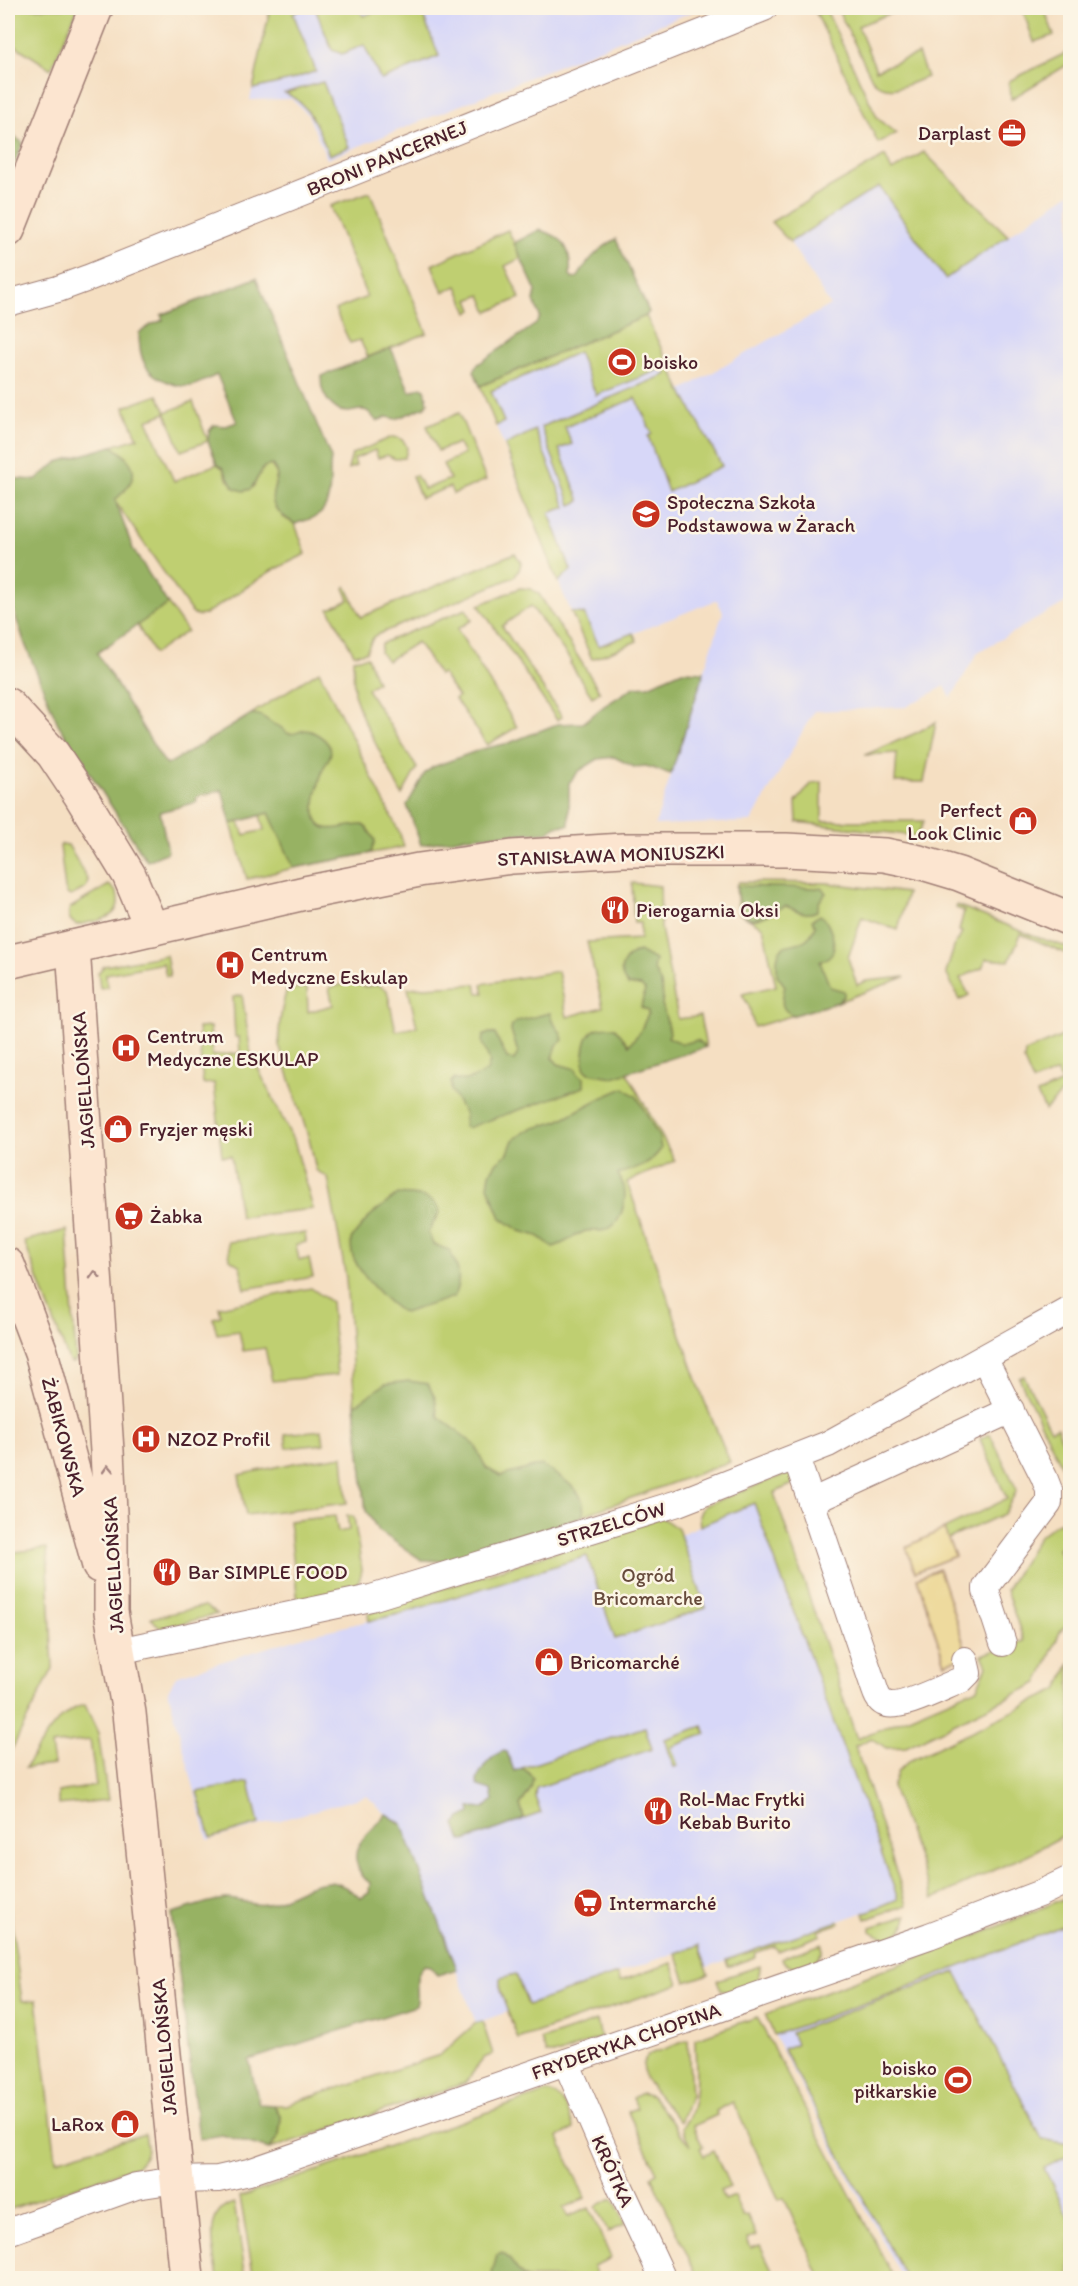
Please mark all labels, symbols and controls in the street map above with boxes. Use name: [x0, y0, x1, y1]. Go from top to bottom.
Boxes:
street label: BRONI PANCERNEJ: [303, 115, 471, 201]
office icon: Darplast: [996, 117, 1028, 149]
place label: Darplast: [918, 121, 992, 145]
sports icon: boisko: [606, 346, 638, 378]
place label: boisko: [643, 350, 698, 374]
place label: Społeczna Szkoła Podstawowa w Żarach: [667, 490, 855, 537]
school or university icon: Społeczna Szkoła Podstawowa w Żarach: [630, 498, 662, 530]
place label: Perfect Look Clinic: [907, 798, 1002, 845]
shop icon: Perfect Look Clinic: [1007, 805, 1039, 837]
street label: STANISŁAWA MONIUSZKI: [497, 839, 725, 871]
restaurant icon: Pierogarnia Oksi: [599, 894, 631, 926]
place label: Pierogarnia Oksi: [636, 898, 779, 922]
place label: Centrum Medyczne Eskulap: [251, 942, 408, 989]
hospital icon: Centrum Medyczne Eskulap: [214, 949, 246, 981]
street label: JAGIELLOŃSKA: [66, 1011, 100, 1149]
place label: Centrum Medyczne ESKULAP: [147, 1024, 318, 1071]
hospital icon: Centrum Medyczne ESKULAP: [110, 1032, 142, 1064]
shop icon: Fryzjer męski: [102, 1113, 134, 1145]
place label: Fryzjer męski: [139, 1117, 253, 1141]
supermarket icon: Żabka: [113, 1200, 145, 1232]
place label: Żabka: [150, 1204, 202, 1228]
one-way arrow: [88, 1270, 101, 1279]
street label: ŻABIKOWSKA: [37, 1375, 92, 1500]
hospital icon: NZOZ Profil: [130, 1423, 162, 1455]
place label: NZOZ Profil: [167, 1427, 271, 1451]
one-way arrow: [101, 1465, 114, 1474]
street label: JAGIELLOŃSKA: [97, 1496, 129, 1634]
street label: STRZELCÓW: [554, 1496, 668, 1552]
restaurant icon: Bar SIMPLE FOOD: [151, 1556, 183, 1588]
place label: Bar SIMPLE FOOD: [188, 1560, 347, 1584]
park label: Ogród Bricomarche: [593, 1563, 703, 1610]
shop icon: Bricomarché: [533, 1646, 565, 1678]
place label: Bricomarché: [570, 1650, 680, 1674]
place label: Rol-Mac Frytki Kebab Burito: [679, 1787, 805, 1834]
restaurant icon: Rol-Mac Frytki Kebab Burito: [642, 1795, 674, 1827]
supermarket icon: Intermarché: [572, 1887, 604, 1919]
place label: Intermarché: [609, 1891, 717, 1915]
street label: JAGIELLOŃSKA: [146, 1977, 182, 2116]
street label: FRYDERYKA CHOPINA: [528, 1997, 724, 2085]
place label: boisko piłkarskie: [854, 2056, 937, 2103]
sports icon: boisko piłkarskie: [942, 2064, 974, 2096]
shop icon: LaRox: [109, 2108, 141, 2140]
place label: LaRox: [51, 2112, 104, 2136]
street label: KRÓTKA: [586, 2131, 640, 2211]

